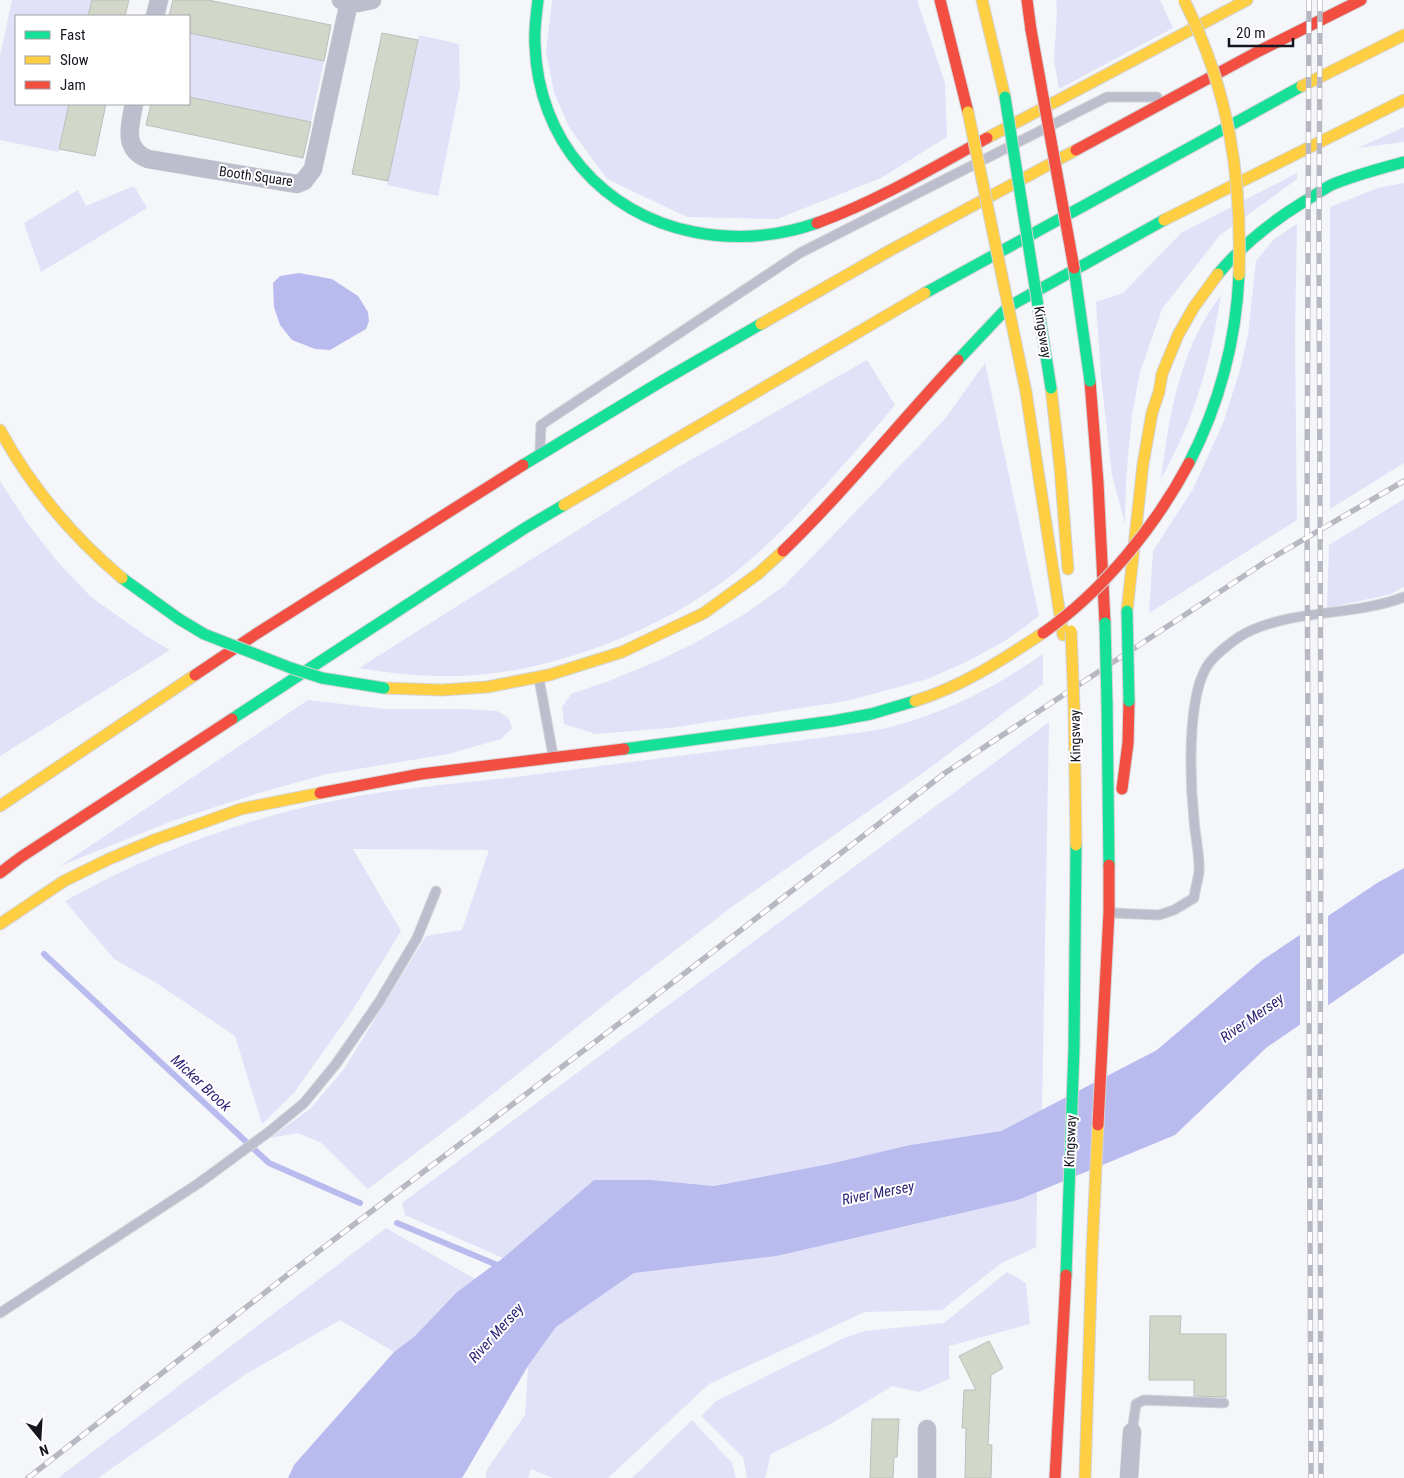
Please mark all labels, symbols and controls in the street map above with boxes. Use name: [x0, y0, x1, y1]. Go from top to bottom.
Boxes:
legend: [15, 15, 190, 105]
scale bar: [1229, 15, 1293, 47]
text: 20 m: [1236, 24, 1266, 42]
text: Fast: [60, 26, 85, 44]
text: Slow: [60, 51, 89, 69]
text: Jam: [60, 76, 86, 94]
street label: Booth Square: [218, 163, 294, 189]
street label: Kingsway: [1031, 305, 1055, 359]
street label: Kingsway: [1067, 709, 1083, 762]
water label: River Mersey: [1217, 989, 1288, 1046]
water label: Micker Brook: [167, 1051, 235, 1116]
street label: Kingsway: [1061, 1114, 1079, 1167]
water label: River Mersey: [840, 1177, 917, 1209]
water label: River Mersey: [465, 1299, 528, 1366]
north arrow: [15, 1413, 65, 1463]
text: N: [37, 1441, 51, 1459]

